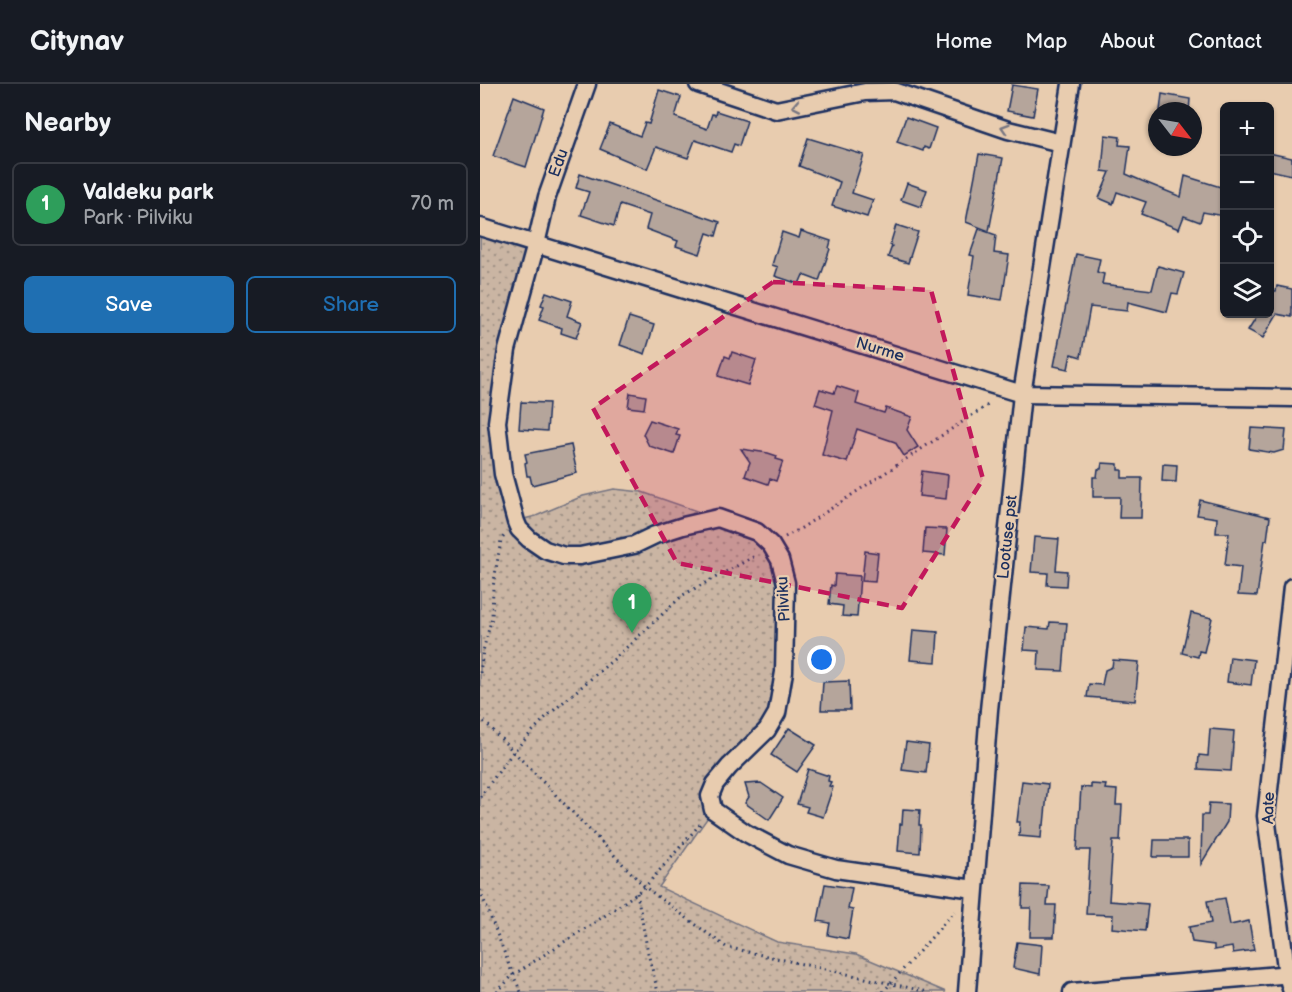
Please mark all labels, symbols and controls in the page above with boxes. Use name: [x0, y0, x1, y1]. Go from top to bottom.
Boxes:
text: Citynav: [30, 25, 124, 58]
text: Home: [935, 29, 992, 54]
text: Map: [1025, 29, 1067, 54]
text: About: [1100, 29, 1155, 54]
text: Contact: [1188, 29, 1262, 54]
one-way arrow: [791, 99, 801, 112]
north arrow: [1148, 102, 1202, 156]
map controls: [1220, 102, 1274, 318]
button: +: [1220, 102, 1274, 156]
text: Nearby: [24, 108, 111, 139]
one-way arrow: [1000, 123, 1011, 135]
street label: Edu: [545, 146, 573, 180]
button: −: [1220, 156, 1274, 210]
text: Valdeku park: [83, 179, 214, 206]
text: 1: [41, 192, 50, 216]
text: 70 m: [410, 192, 454, 216]
text: Park · Pilviku: [83, 206, 193, 230]
button: locate: [1220, 210, 1274, 264]
button: layers: [1220, 264, 1274, 318]
button: Save: [24, 276, 234, 333]
button: Share: [246, 276, 456, 333]
street label: Nurme: [854, 334, 907, 366]
street label: Lootuse pst: [994, 494, 1022, 580]
street label: Pilviku: [773, 576, 795, 622]
pin: 1: [612, 584, 652, 633]
your location: [807, 645, 836, 674]
street label: Aate: [1259, 791, 1279, 825]

